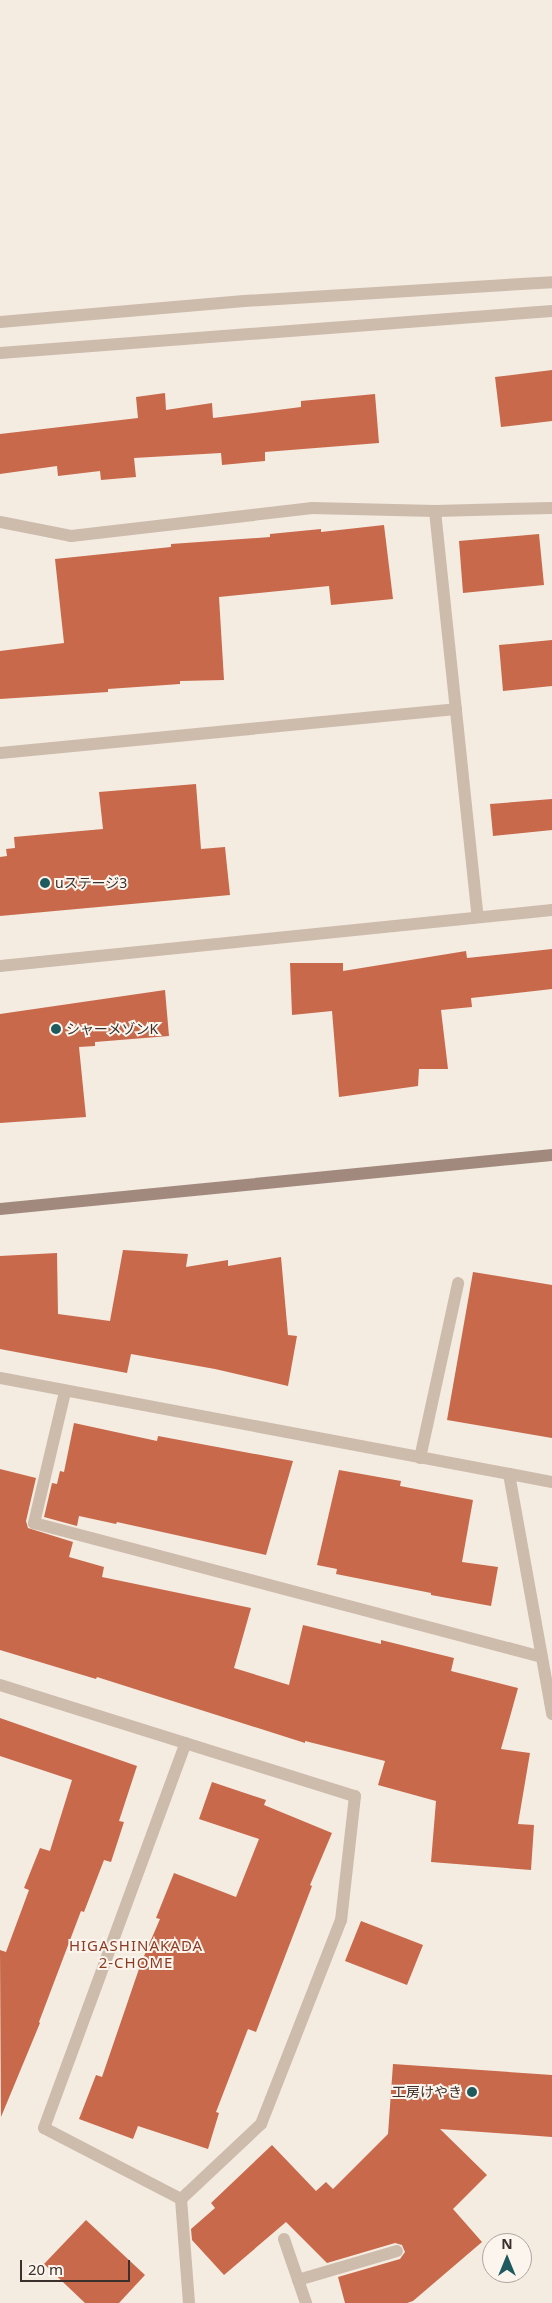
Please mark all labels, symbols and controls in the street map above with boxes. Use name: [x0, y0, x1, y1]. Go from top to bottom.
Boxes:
place label: uステージ3: [55, 875, 128, 891]
marker: uステージ3: [39, 877, 51, 889]
place label: シャーメゾンK: [66, 1021, 159, 1037]
marker: シャーメゾンK: [50, 1023, 62, 1035]
district label: HIGASHINAKADA 2-CHOME: [67, 1936, 205, 1971]
place label: 工房けやき: [392, 2084, 462, 2100]
marker: 工房けやき: [466, 2086, 478, 2098]
north arrow: [482, 2233, 532, 2283]
text: N: [501, 2234, 513, 2253]
scale bar: [22, 2250, 132, 2282]
text: 20 m: [28, 2259, 63, 2279]

